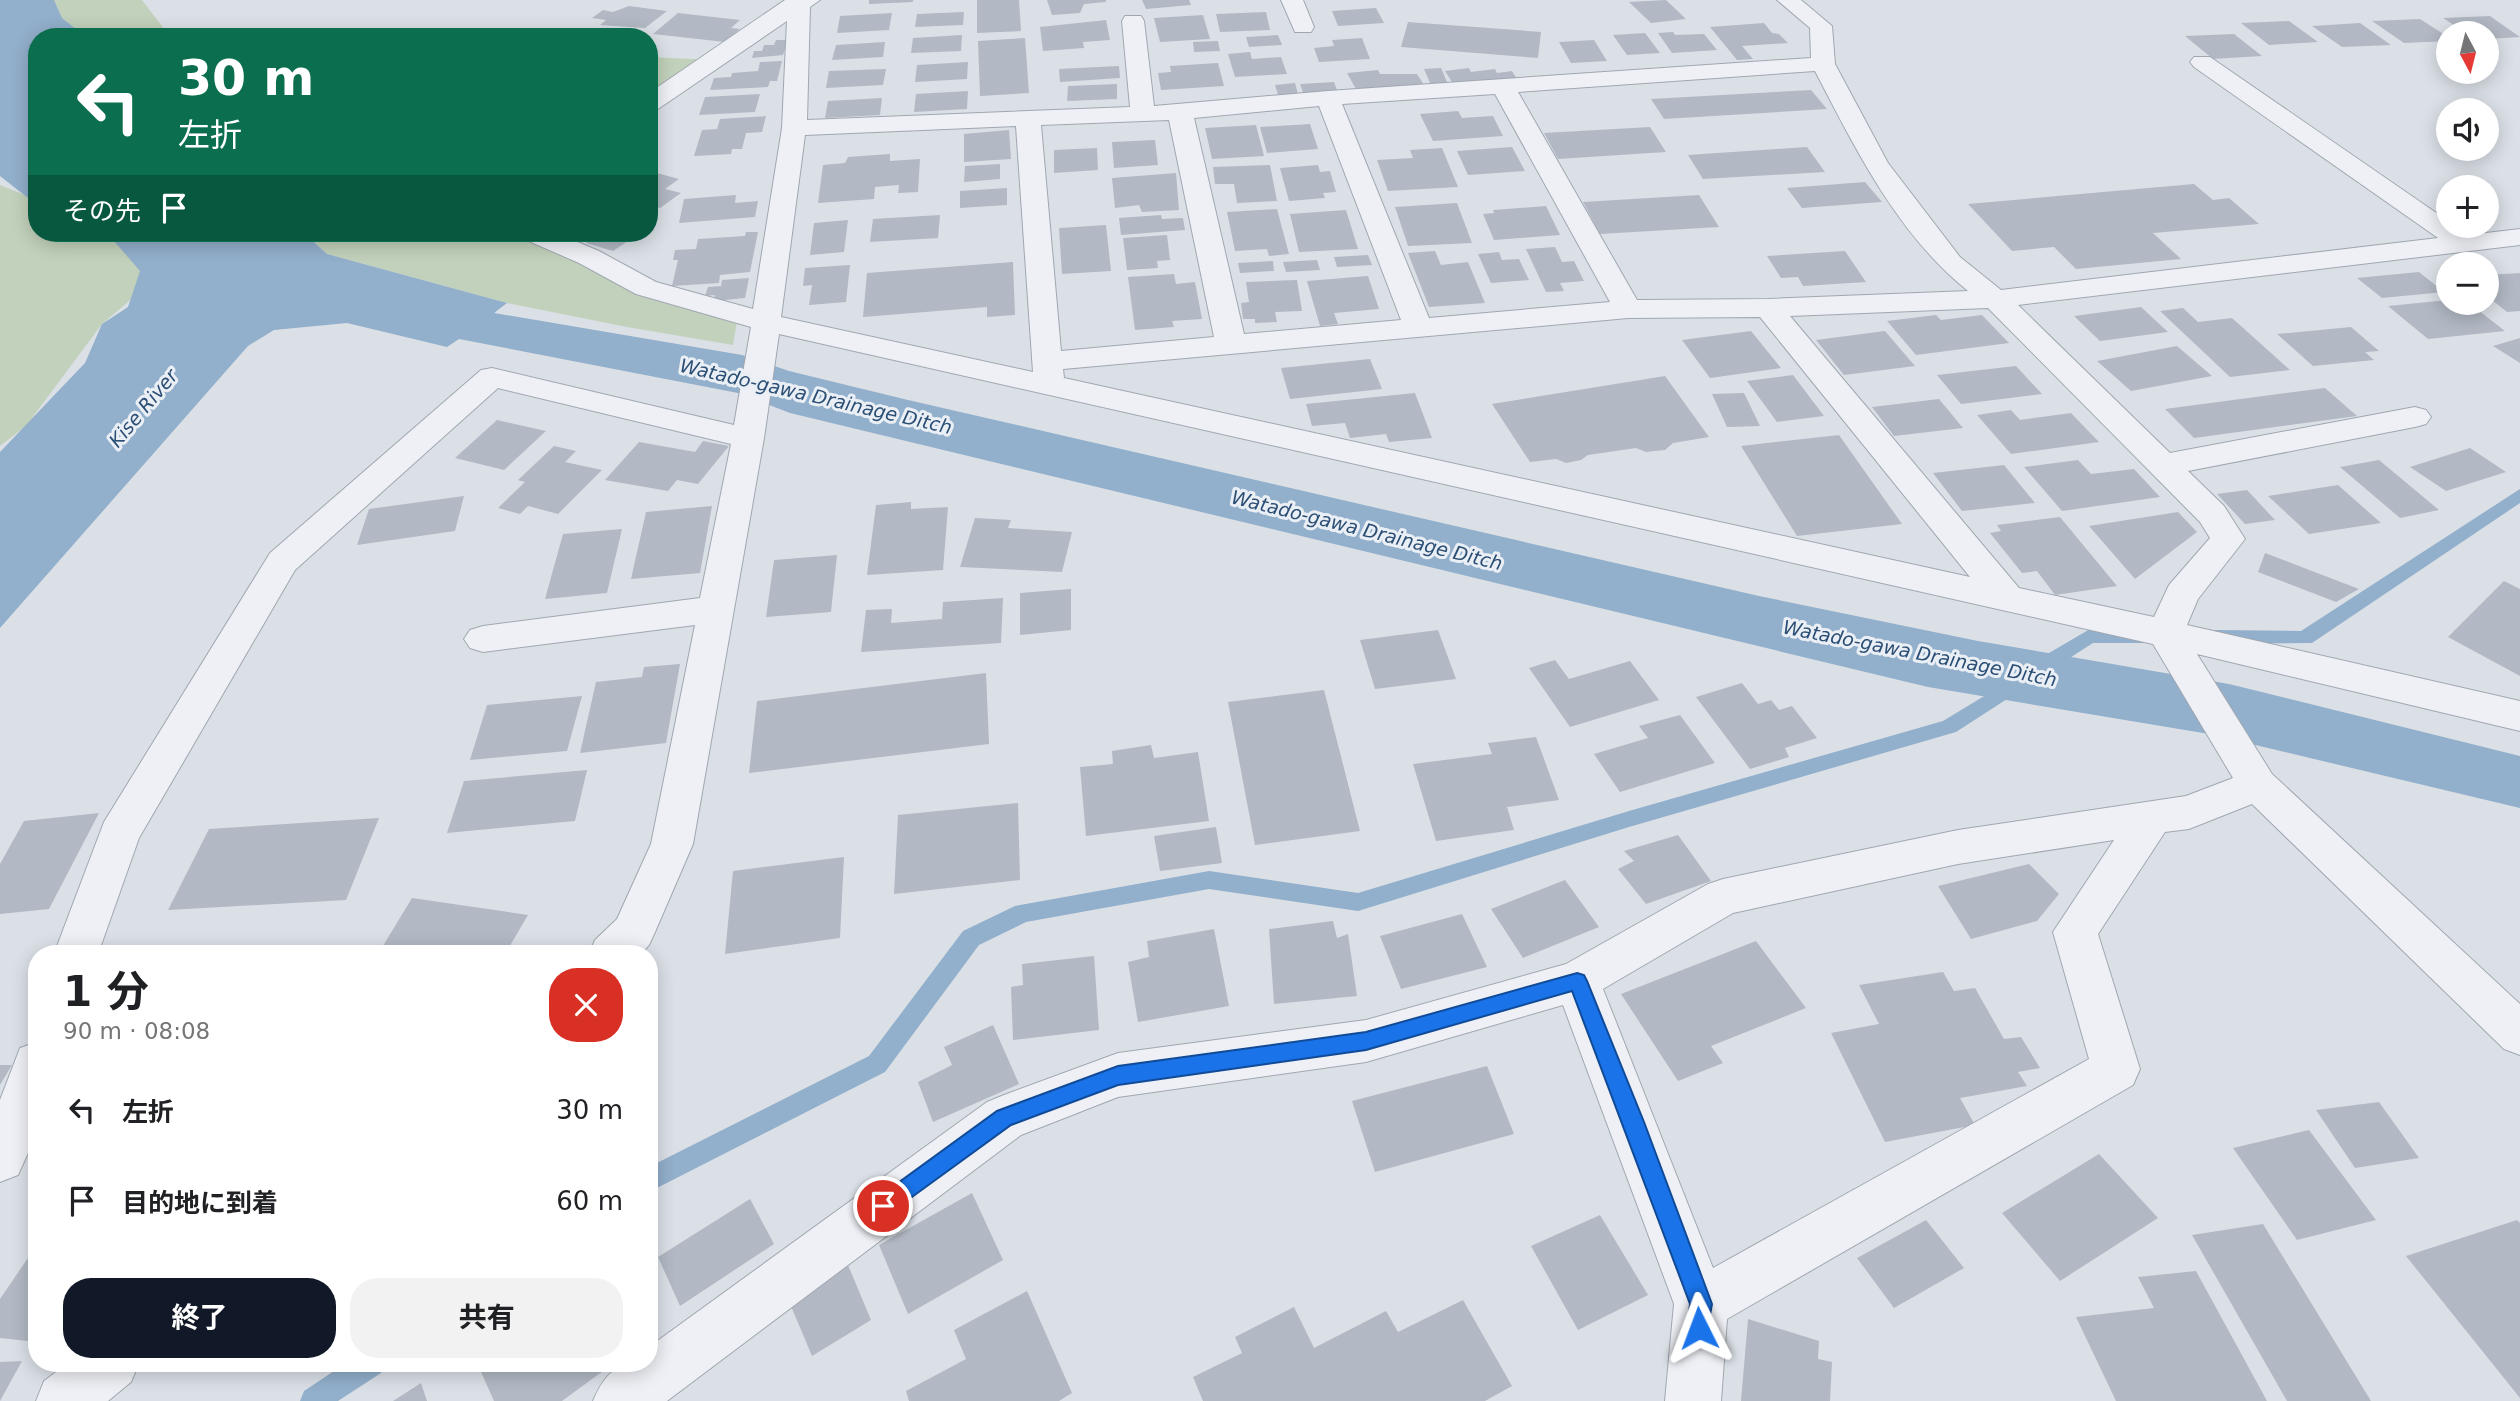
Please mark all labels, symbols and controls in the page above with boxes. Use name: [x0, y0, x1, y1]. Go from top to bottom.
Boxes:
north arrow: [2436, 21, 2499, 84]
map controls: [2436, 21, 2499, 315]
text: 30 m: [178, 50, 314, 107]
icon: left: [63, 56, 154, 147]
button: sound: [2436, 98, 2499, 161]
text: 左折: [178, 116, 242, 154]
button: +: [2436, 175, 2499, 238]
icon: arrive: [155, 189, 193, 227]
text: その先: [63, 196, 141, 226]
button: −: [2436, 252, 2499, 315]
water label: Watado-gawa Drainage Ditch: [678, 354, 954, 438]
water label: Kise River: [104, 364, 183, 451]
water label: Watado-gawa Drainage Ditch: [1229, 486, 1505, 574]
water label: Watado-gawa Drainage Ditch: [1781, 616, 2059, 690]
text: 1 分: [63, 967, 149, 1016]
button: close: [549, 968, 623, 1042]
text: 90 m · 08:08: [63, 1018, 210, 1044]
icon: left: [63, 1091, 101, 1129]
text: 30 m: [556, 1095, 623, 1125]
text: 左折: [122, 1097, 174, 1127]
pin: [853, 1176, 913, 1236]
icon: arrive: [63, 1182, 101, 1220]
text: 60 m: [556, 1186, 623, 1216]
icon: arrive: [864, 1187, 902, 1225]
text: 目的地に到着: [122, 1188, 278, 1218]
button: 終了: [63, 1278, 336, 1358]
button: 共有: [350, 1278, 623, 1358]
position arrow: [1662, 1291, 1736, 1365]

